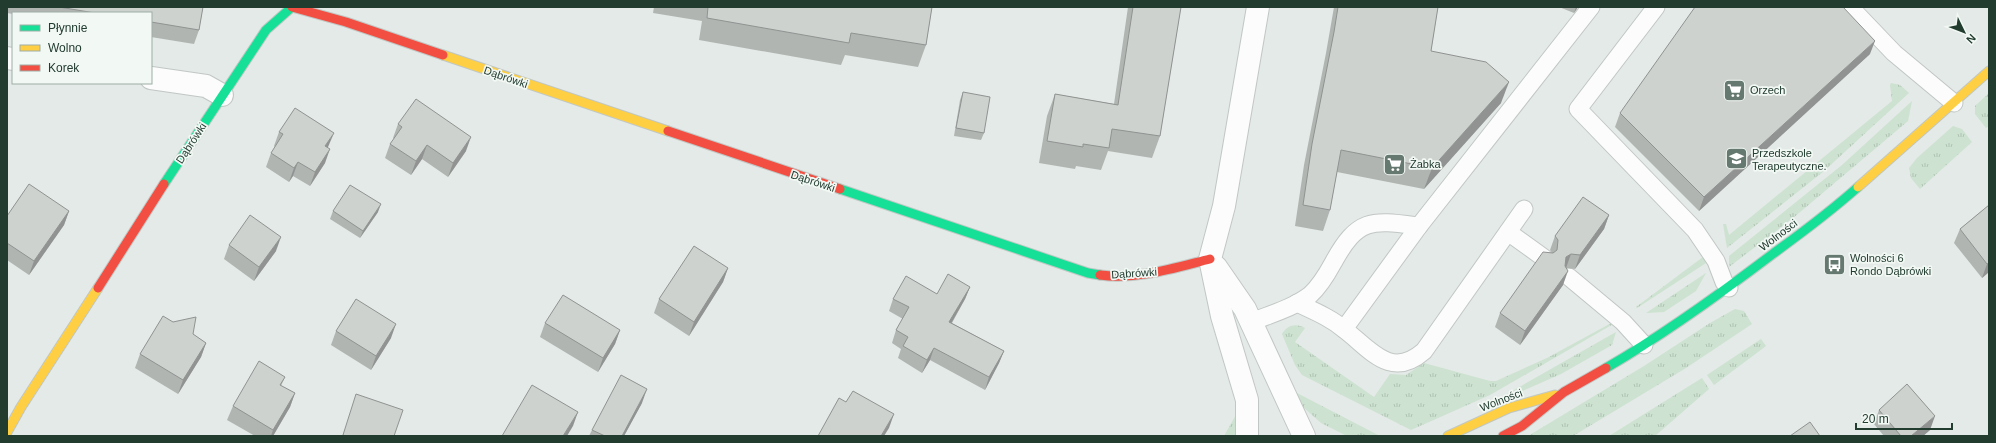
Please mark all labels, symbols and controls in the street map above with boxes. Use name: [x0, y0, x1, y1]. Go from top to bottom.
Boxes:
legend: [12, 12, 152, 84]
north arrow: [1944, 12, 1984, 52]
text: Płynnie: [48, 21, 88, 35]
text: N: [1964, 32, 1978, 46]
text: Wolno: [48, 41, 82, 55]
text: Korek: [48, 61, 80, 75]
street label: Dąbrówki: [482, 64, 530, 90]
supermarket icon: Orzech: [1722, 77, 1748, 103]
place label: Orzech: [1750, 84, 1785, 96]
street label: Dąbrówki: [173, 121, 209, 165]
school or university icon: Przedszkole Terapeutyczne.: [1723, 146, 1749, 172]
place label: Przedszkole Terapeutyczne.: [1752, 147, 1827, 172]
supermarket icon: Żabka: [1381, 151, 1407, 177]
place label: Żabka: [1410, 158, 1441, 170]
street label: Dąbrówki: [789, 168, 837, 194]
street label: Wolności: [1757, 217, 1799, 253]
bus stop icon: Wolności 6 Rondo Dąbrówki: [1822, 251, 1848, 277]
place label: Wolności 6 Rondo Dąbrówki: [1850, 252, 1931, 277]
street label: Dąbrówki: [1111, 265, 1157, 281]
street label: Wolności: [1478, 386, 1524, 414]
scale bar: [1856, 405, 1952, 431]
text: 20 m: [1862, 412, 1889, 426]

